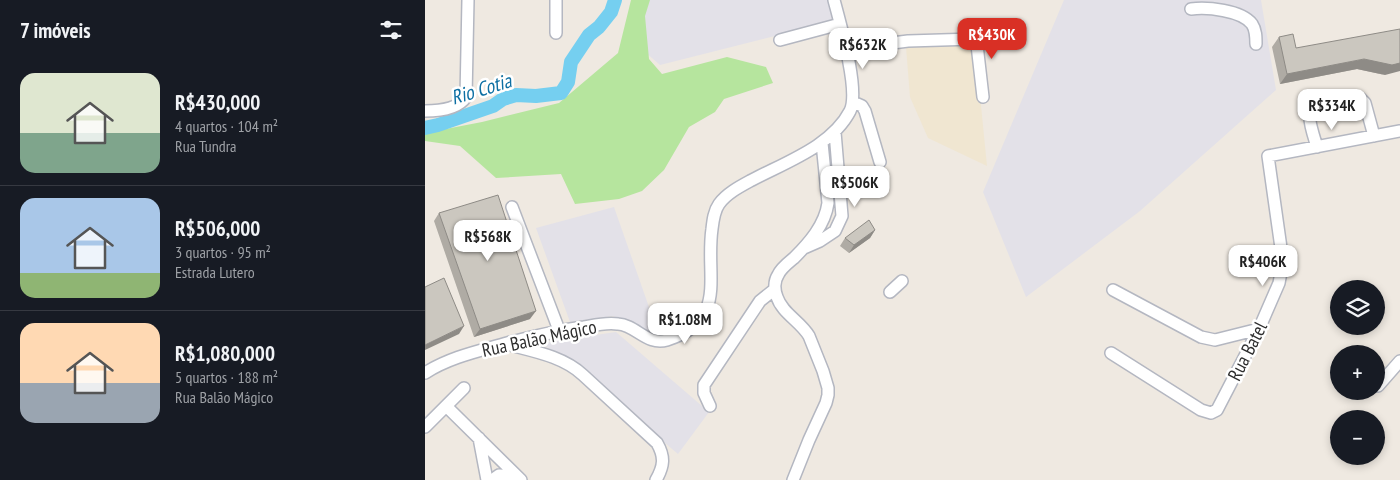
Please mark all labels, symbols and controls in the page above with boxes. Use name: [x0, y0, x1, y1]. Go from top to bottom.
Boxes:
icon: filters: [377, 16, 405, 44]
text: 7 imóveis: [20, 17, 91, 44]
pin: R$430K: [951, 18, 1033, 60]
text: R$430K: [969, 24, 1015, 44]
pin: R$632K: [822, 28, 904, 70]
text: R$632K: [840, 34, 886, 54]
water label: Rio Cotia: [448, 67, 515, 110]
pin: R$334K: [1291, 88, 1373, 131]
text: R$430,000: [175, 89, 260, 116]
icon: home: [60, 93, 120, 153]
text: R$334K: [1309, 95, 1355, 115]
text: 4 quartos · 104 m²: [175, 116, 278, 136]
text: Rua Tundra: [175, 136, 236, 156]
pin: R$506K: [814, 166, 896, 208]
text: R$506K: [832, 172, 878, 192]
text: R$506,000: [175, 215, 260, 242]
icon: home: [60, 218, 120, 278]
pin: R$568K: [447, 220, 529, 262]
text: R$568K: [465, 226, 511, 246]
text: 3 quartos · 95 m²: [175, 242, 271, 262]
pin: R$406K: [1222, 244, 1304, 287]
text: R$406K: [1240, 251, 1286, 271]
text: Estrada Lutero: [175, 262, 255, 282]
map controls: [1330, 280, 1385, 465]
button: layers: [1330, 280, 1385, 335]
pin: R$1.08M: [639, 302, 731, 345]
text: R$1.08M: [659, 309, 711, 329]
street label: Rua Balão Mágico: [480, 314, 598, 362]
street label: Rua Batel: [1222, 317, 1272, 384]
text: R$1,080,000: [175, 340, 275, 367]
icon: home: [60, 343, 120, 403]
button: +: [1330, 345, 1385, 400]
text: 5 quartos · 188 m²: [175, 367, 278, 387]
text: Rua Balão Mágico: [175, 387, 273, 407]
button: −: [1330, 410, 1385, 465]

